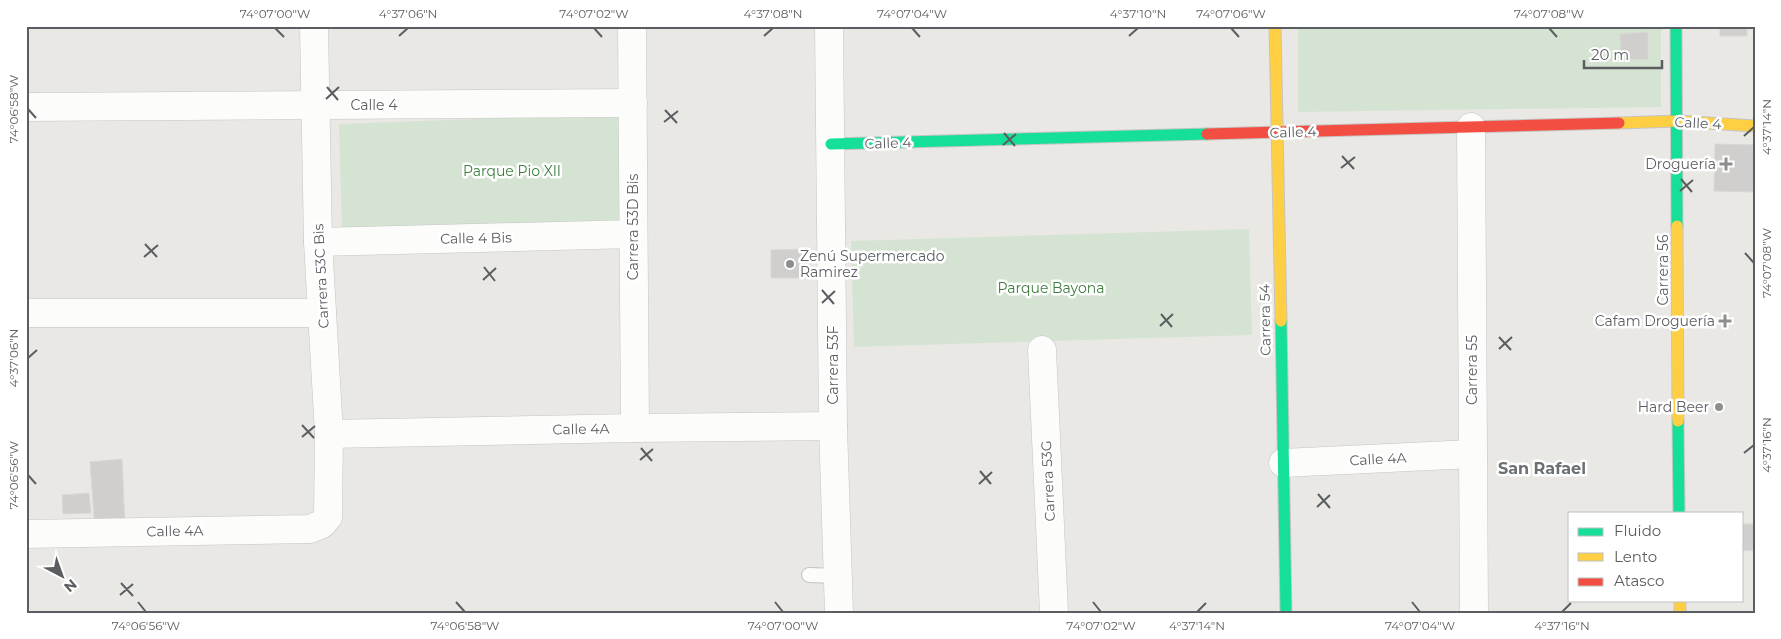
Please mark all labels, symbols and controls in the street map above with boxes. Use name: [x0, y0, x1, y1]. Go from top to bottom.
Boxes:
text: 74°07'00"W: [240, 6, 310, 21]
text: 4°37'06"N: [379, 6, 437, 21]
text: 74°07'02"W: [559, 6, 629, 21]
text: 4°37'08"N: [743, 6, 803, 21]
text: 74°07'04"W: [877, 6, 947, 21]
text: 4°37'10"N: [1110, 6, 1166, 21]
text: 74°07'06"W: [1196, 6, 1266, 21]
text: 74°07'08"W: [1514, 6, 1584, 21]
scale bar: [1584, 38, 1661, 70]
text: 20 m: [1591, 45, 1629, 64]
text: 74°06'58"W: [6, 75, 21, 143]
street label: Calle 4: [351, 96, 398, 114]
text: 4°37'14"N: [1759, 99, 1774, 155]
street label: Calle 4: [1674, 113, 1723, 133]
street label: Calle 4: [1269, 122, 1318, 142]
street label: Calle 4: [864, 133, 913, 153]
place label: Droguería: [1645, 155, 1716, 173]
marker: Droguería: [1720, 158, 1732, 170]
park label: Parque Pio XII: [463, 162, 561, 180]
street label: Carrera 53D Bis: [624, 174, 642, 280]
street label: Carrera 53C Bis: [309, 223, 333, 329]
street label: Calle 4 Bis: [440, 228, 512, 248]
text: 74°07'08"W: [1759, 228, 1774, 298]
street label: Carrera 56: [1654, 234, 1672, 305]
place label: Zenú Supermercado Ramirez: [800, 247, 945, 281]
marker: Zenú Supermercado Ramirez: [784, 258, 796, 270]
park label: Parque Bayona: [998, 279, 1105, 297]
street label: Carrera 54: [1255, 283, 1275, 356]
place label: Cafam Droguería: [1595, 312, 1715, 330]
marker: Cafam Droguería: [1719, 315, 1731, 327]
street label: Carrera 53F: [824, 325, 842, 405]
text: 4°37'06"N: [6, 329, 21, 387]
street label: Carrera 55: [1463, 335, 1481, 405]
place label: Hard Beer: [1638, 398, 1709, 416]
marker: Hard Beer: [1713, 401, 1725, 413]
text: 4°37'16"N: [1759, 417, 1774, 473]
street label: Calle 4A: [552, 419, 611, 438]
street label: Carrera 53G: [1037, 440, 1059, 522]
text: 74°06'56"W: [6, 441, 21, 509]
street label: Calle 4A: [1349, 448, 1408, 469]
district label: San Rafael: [1498, 459, 1586, 478]
legend: [1568, 512, 1744, 602]
street label: Calle 4A: [146, 521, 205, 540]
text: Fluido: [1614, 521, 1661, 540]
text: Lento: [1614, 547, 1657, 566]
north arrow: [38, 552, 88, 602]
text: Atasco: [1614, 571, 1664, 590]
text: N: [60, 575, 81, 596]
text: 74°06'56"W: [112, 618, 180, 633]
text: 74°06'58"W: [431, 618, 499, 633]
text: 74°07'00"W: [748, 618, 818, 633]
text: 74°07'02"W: [1066, 618, 1136, 633]
text: 4°37'14"N: [1169, 618, 1225, 633]
text: 74°07'04"W: [1385, 618, 1455, 633]
text: 4°37'16"N: [1534, 618, 1590, 633]

